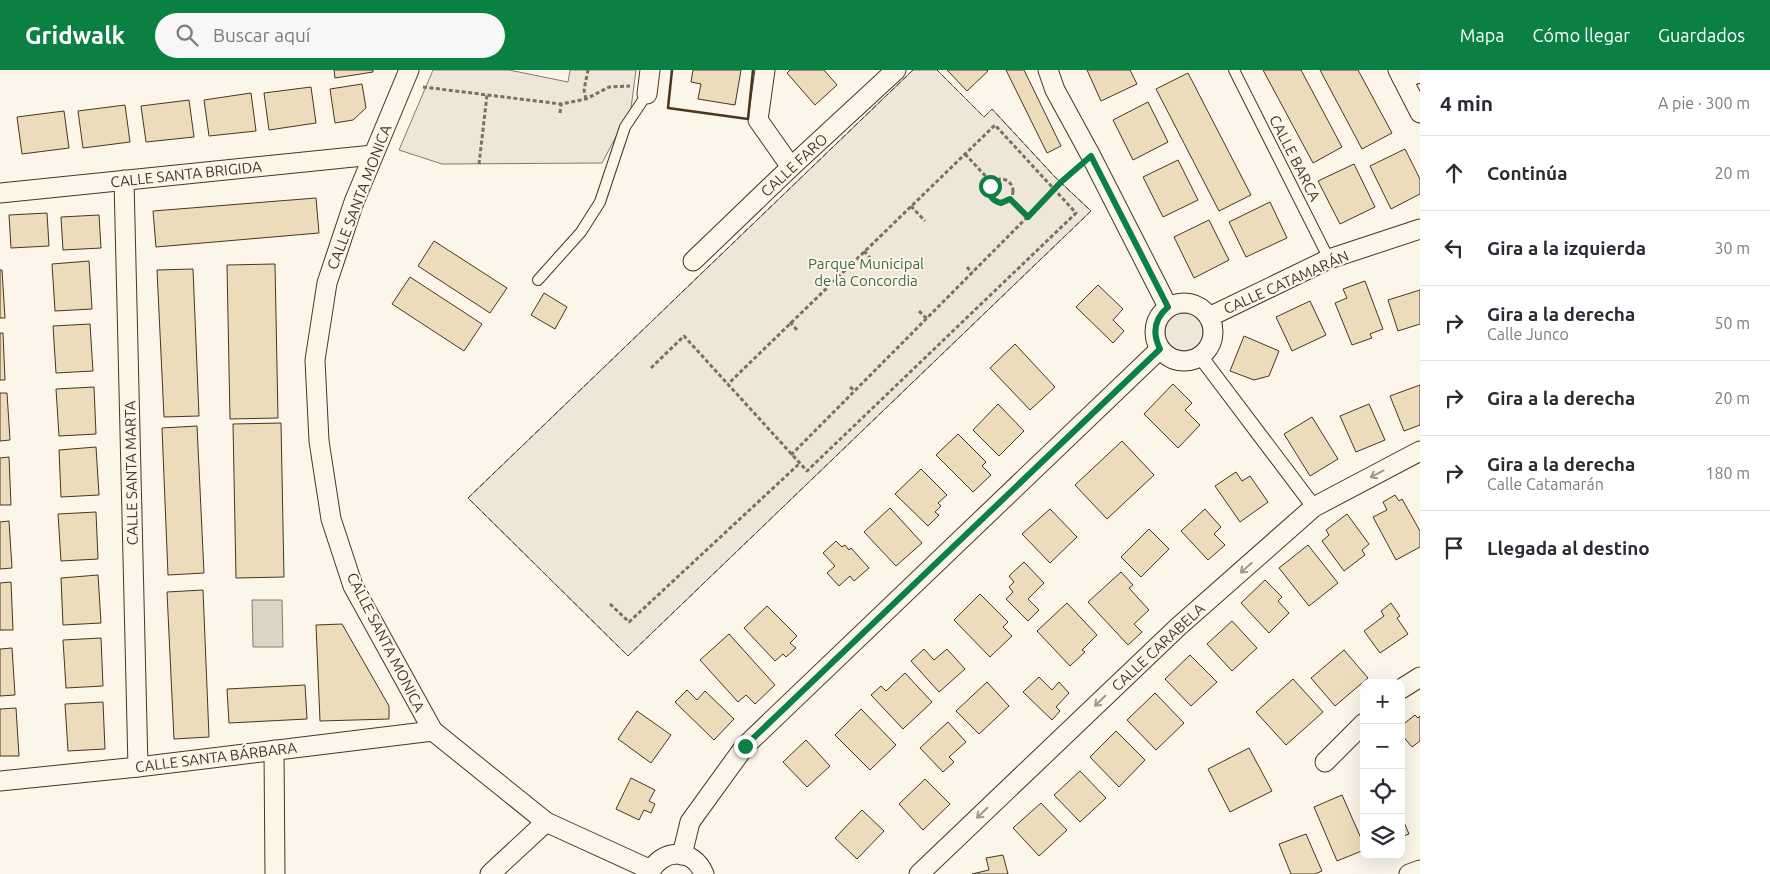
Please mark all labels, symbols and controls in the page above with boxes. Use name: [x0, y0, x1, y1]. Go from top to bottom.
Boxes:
search box: [155, 13, 505, 58]
icon: search: [173, 21, 201, 49]
text: Gridwalk: [25, 22, 125, 49]
text: Buscar aquí: [213, 24, 310, 46]
text: Mapa: [1460, 25, 1505, 45]
text: Cómo llegar: [1533, 25, 1630, 45]
text: Guardados: [1658, 25, 1745, 45]
text: 4 min: [1440, 91, 1493, 115]
text: A pie · 300 m: [1658, 94, 1750, 112]
street label: CALLE BARCA: [1266, 112, 1324, 204]
street label: CALLE SANTA MONICA: [323, 122, 395, 272]
street label: CALLE FARO: [757, 130, 831, 200]
street label: CALLE SANTA BRIGIDA: [109, 158, 263, 190]
icon: ahead: [1440, 159, 1468, 187]
text: Continúa: [1487, 162, 1568, 184]
text: 20 m: [1714, 164, 1750, 182]
route start: [979, 175, 1002, 198]
icon: left: [1440, 234, 1468, 262]
text: Gira a la izquierda: [1487, 237, 1646, 259]
text: 30 m: [1714, 239, 1750, 257]
street label: CALLE CATAMARÁN: [1221, 247, 1351, 317]
park label: Parque Municipal de la Concordia: [808, 255, 924, 289]
text: Gira a la derecha: [1487, 303, 1635, 325]
icon: right: [1440, 309, 1468, 337]
text: 50 m: [1714, 314, 1750, 332]
text: Calle Junco: [1487, 325, 1569, 343]
icon: right: [1440, 384, 1468, 412]
text: Gira a la derecha: [1487, 387, 1635, 409]
text: 20 m: [1714, 389, 1750, 407]
street label: CALLE SANTA MARTA: [121, 400, 141, 546]
text: Gira a la derecha: [1487, 453, 1635, 475]
icon: right: [1440, 459, 1468, 487]
text: 180 m: [1705, 464, 1750, 482]
one-way arrow: [1370, 470, 1385, 479]
text: Calle Catamarán: [1487, 475, 1604, 493]
icon: arrive: [1440, 534, 1468, 562]
text: Llegada al destino: [1487, 537, 1650, 559]
one-way arrow: [1239, 562, 1252, 573]
street label: CALLE SANTA MONICA: [343, 570, 429, 715]
street label: CALLE CARABELA: [1108, 599, 1208, 694]
map controls: [1360, 679, 1405, 859]
button: +: [1360, 679, 1405, 724]
one-way arrow: [1094, 695, 1106, 707]
button: −: [1360, 724, 1405, 769]
route end: [734, 735, 757, 758]
street label: CALLE SANTA BÁRBARA: [134, 739, 298, 775]
button: locate: [1360, 769, 1405, 814]
one-way arrow: [976, 807, 989, 819]
button: layers: [1360, 814, 1405, 859]

